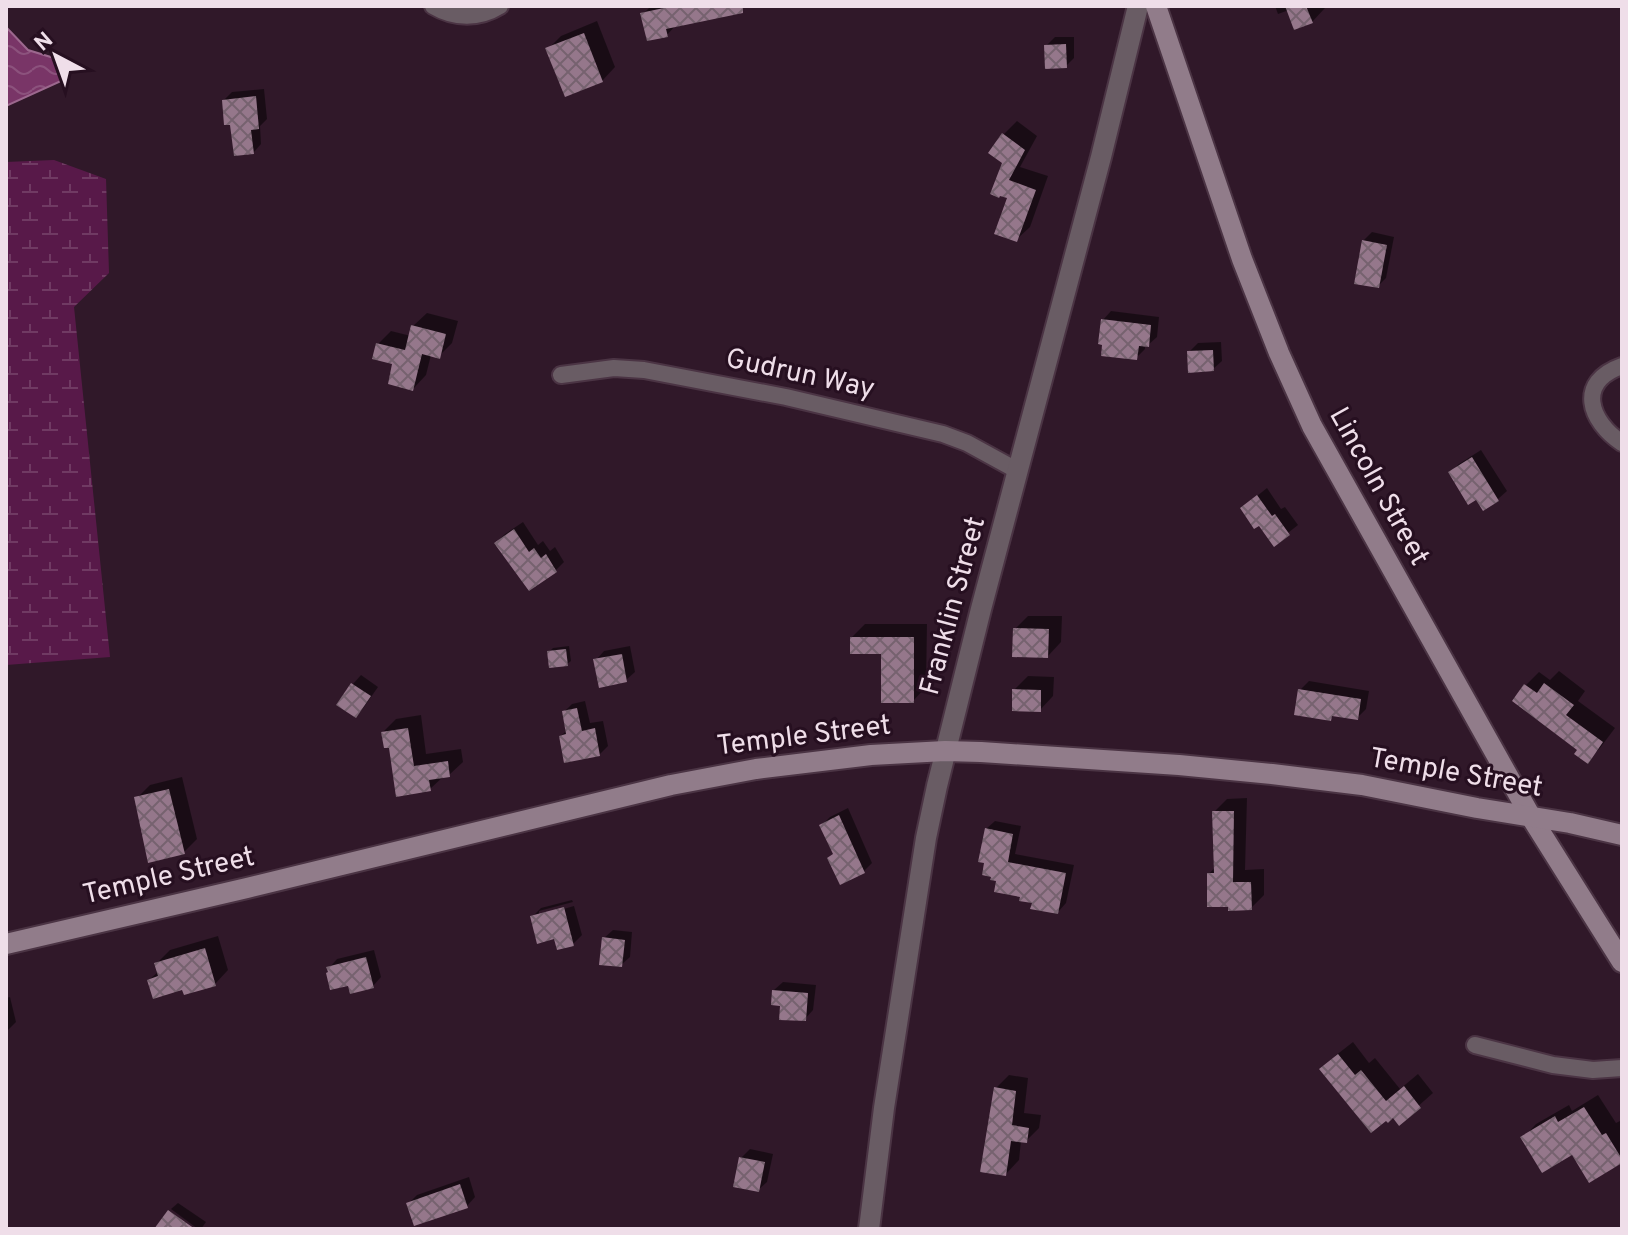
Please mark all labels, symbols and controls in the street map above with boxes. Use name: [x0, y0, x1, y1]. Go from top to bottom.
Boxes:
north arrow: [16, 16, 96, 96]
text: N: [30, 27, 59, 58]
street label: Gudrun Way: [722, 342, 878, 408]
street label: Lincoln Street: [1320, 401, 1436, 573]
street label: Franklin Street: [913, 513, 995, 699]
street label: Temple Street: [715, 708, 893, 766]
street label: Temple Street: [1367, 741, 1545, 807]
street label: Temple Street: [80, 840, 258, 914]

